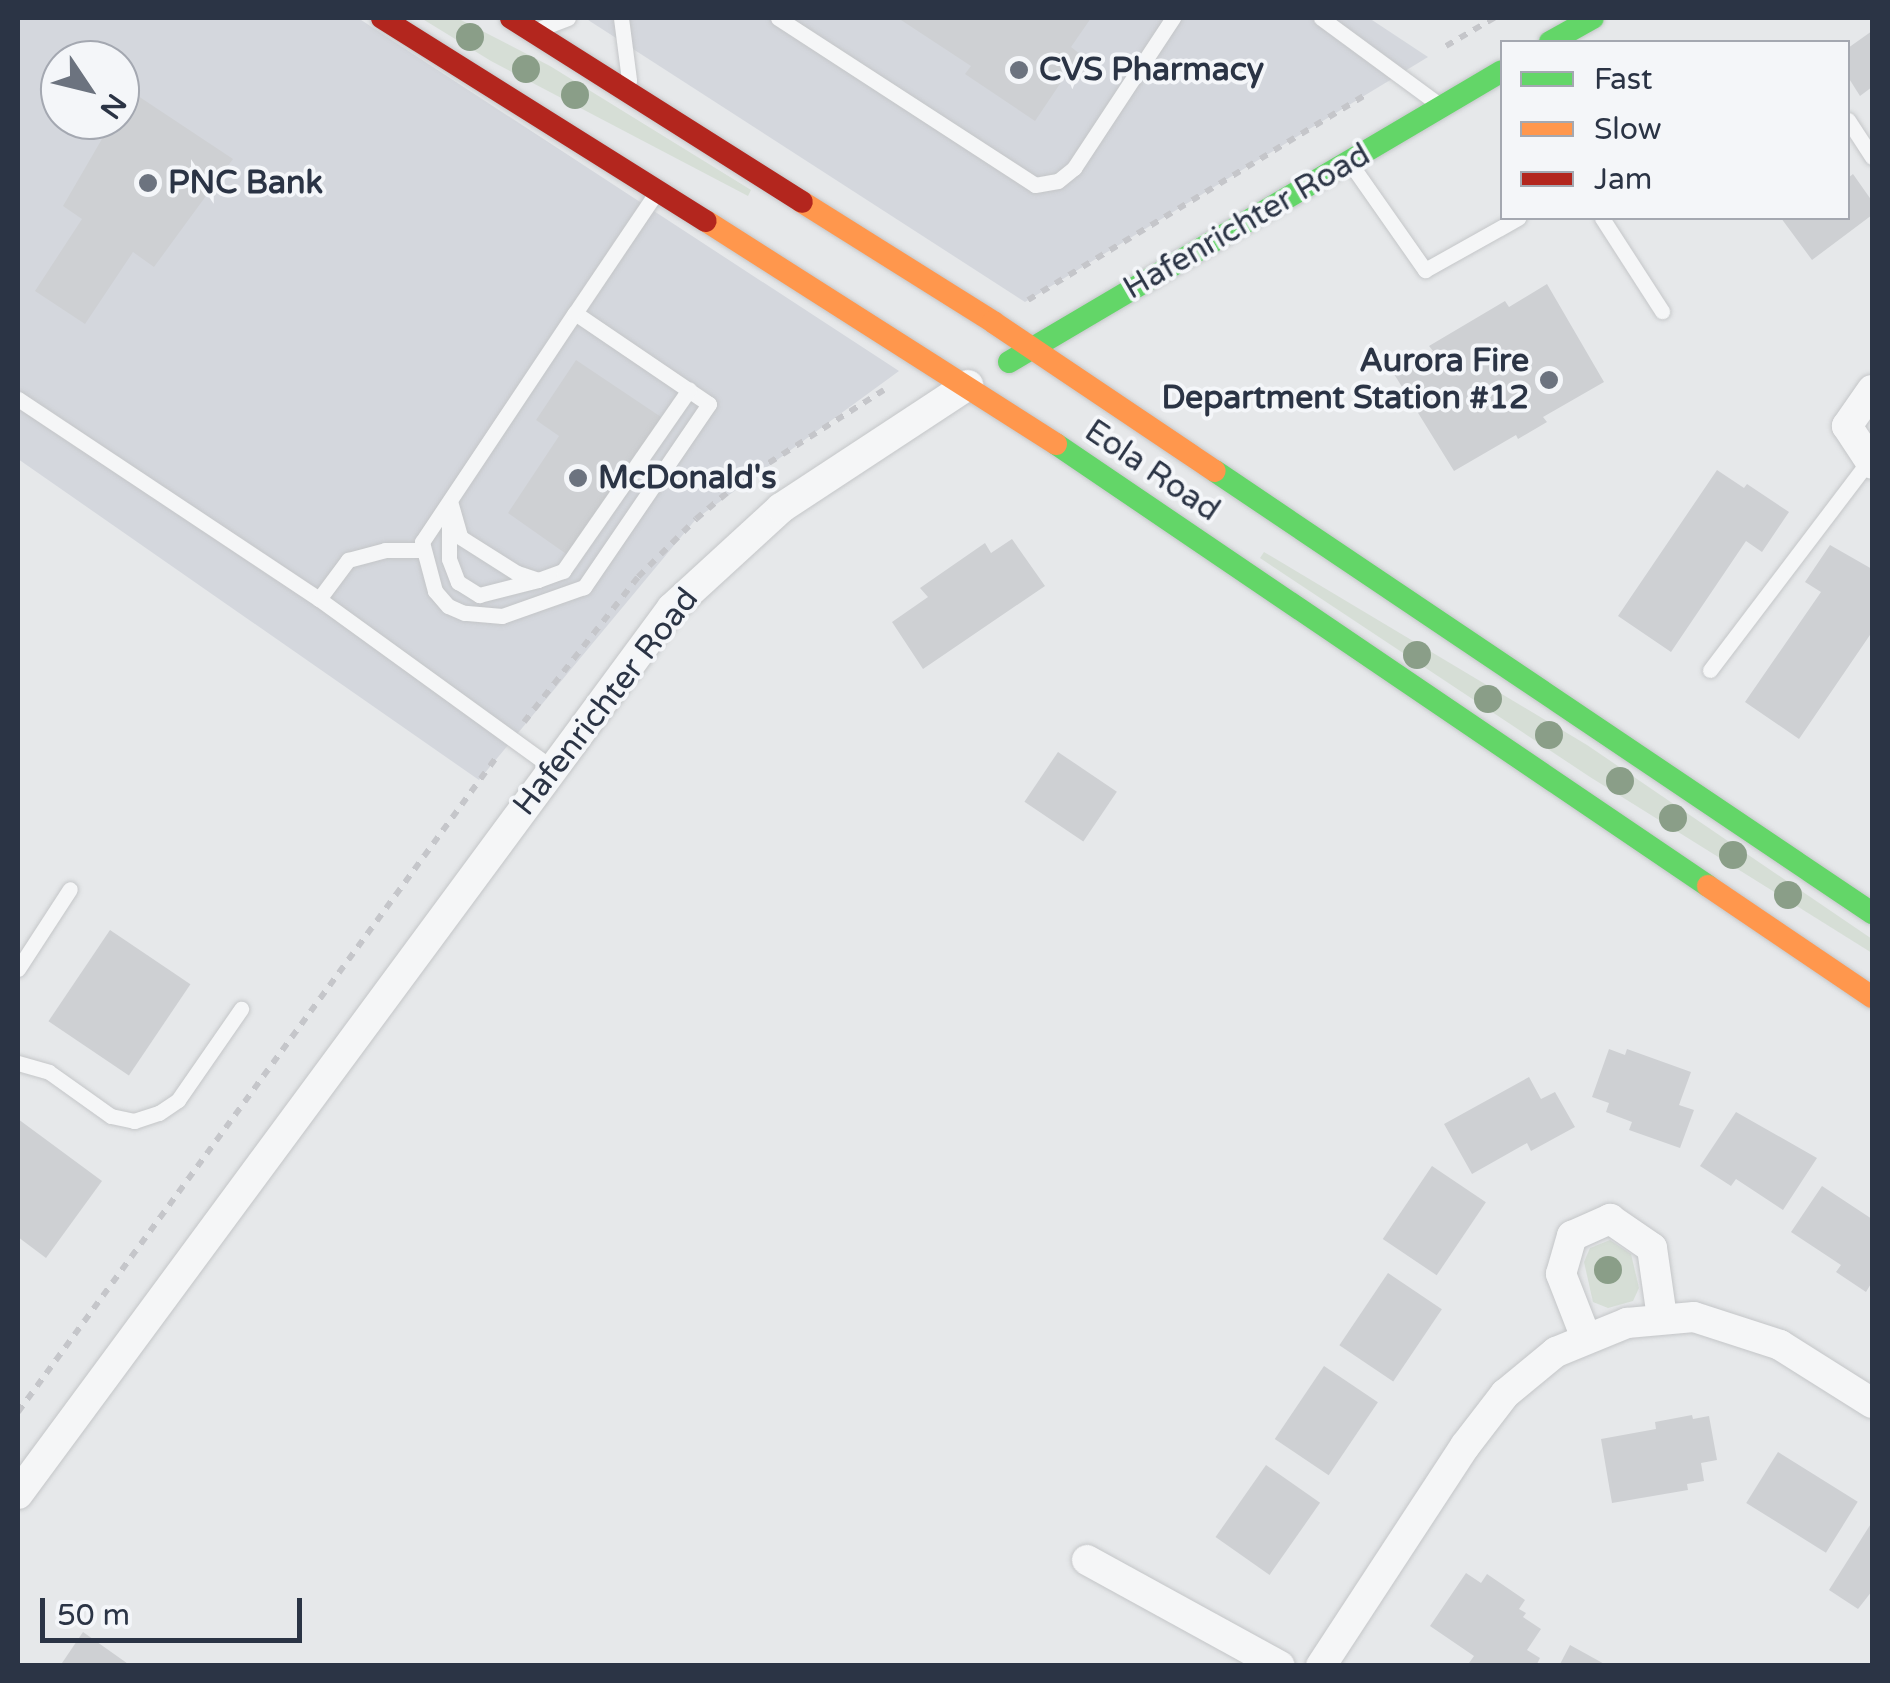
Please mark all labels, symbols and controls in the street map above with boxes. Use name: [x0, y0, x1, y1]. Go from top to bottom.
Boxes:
north arrow: [40, 40, 140, 140]
legend: [1500, 40, 1850, 220]
place label: CVS Pharmacy: [1039, 51, 1264, 89]
marker: CVS Pharmacy: [1008, 59, 1030, 81]
text: Fast: [1594, 61, 1653, 98]
text: N: [93, 87, 133, 125]
text: Slow: [1594, 111, 1662, 148]
street label: Hafenrichter Road: [1117, 136, 1377, 308]
text: Jam: [1594, 161, 1652, 198]
place label: PNC Bank: [168, 164, 323, 202]
marker: PNC Bank: [137, 172, 159, 194]
place label: Aurora Fire Department Station #12: [1162, 343, 1529, 418]
marker: Aurora Fire Department Station #12: [1538, 369, 1560, 391]
street label: Eola Road: [1077, 412, 1227, 530]
place label: McDonald's: [598, 459, 776, 497]
marker: McDonald's: [567, 467, 589, 489]
street label: Hafenrichter Road: [505, 581, 707, 823]
scale bar: [45, 1578, 308, 1640]
text: 50 m: [57, 1597, 130, 1634]

